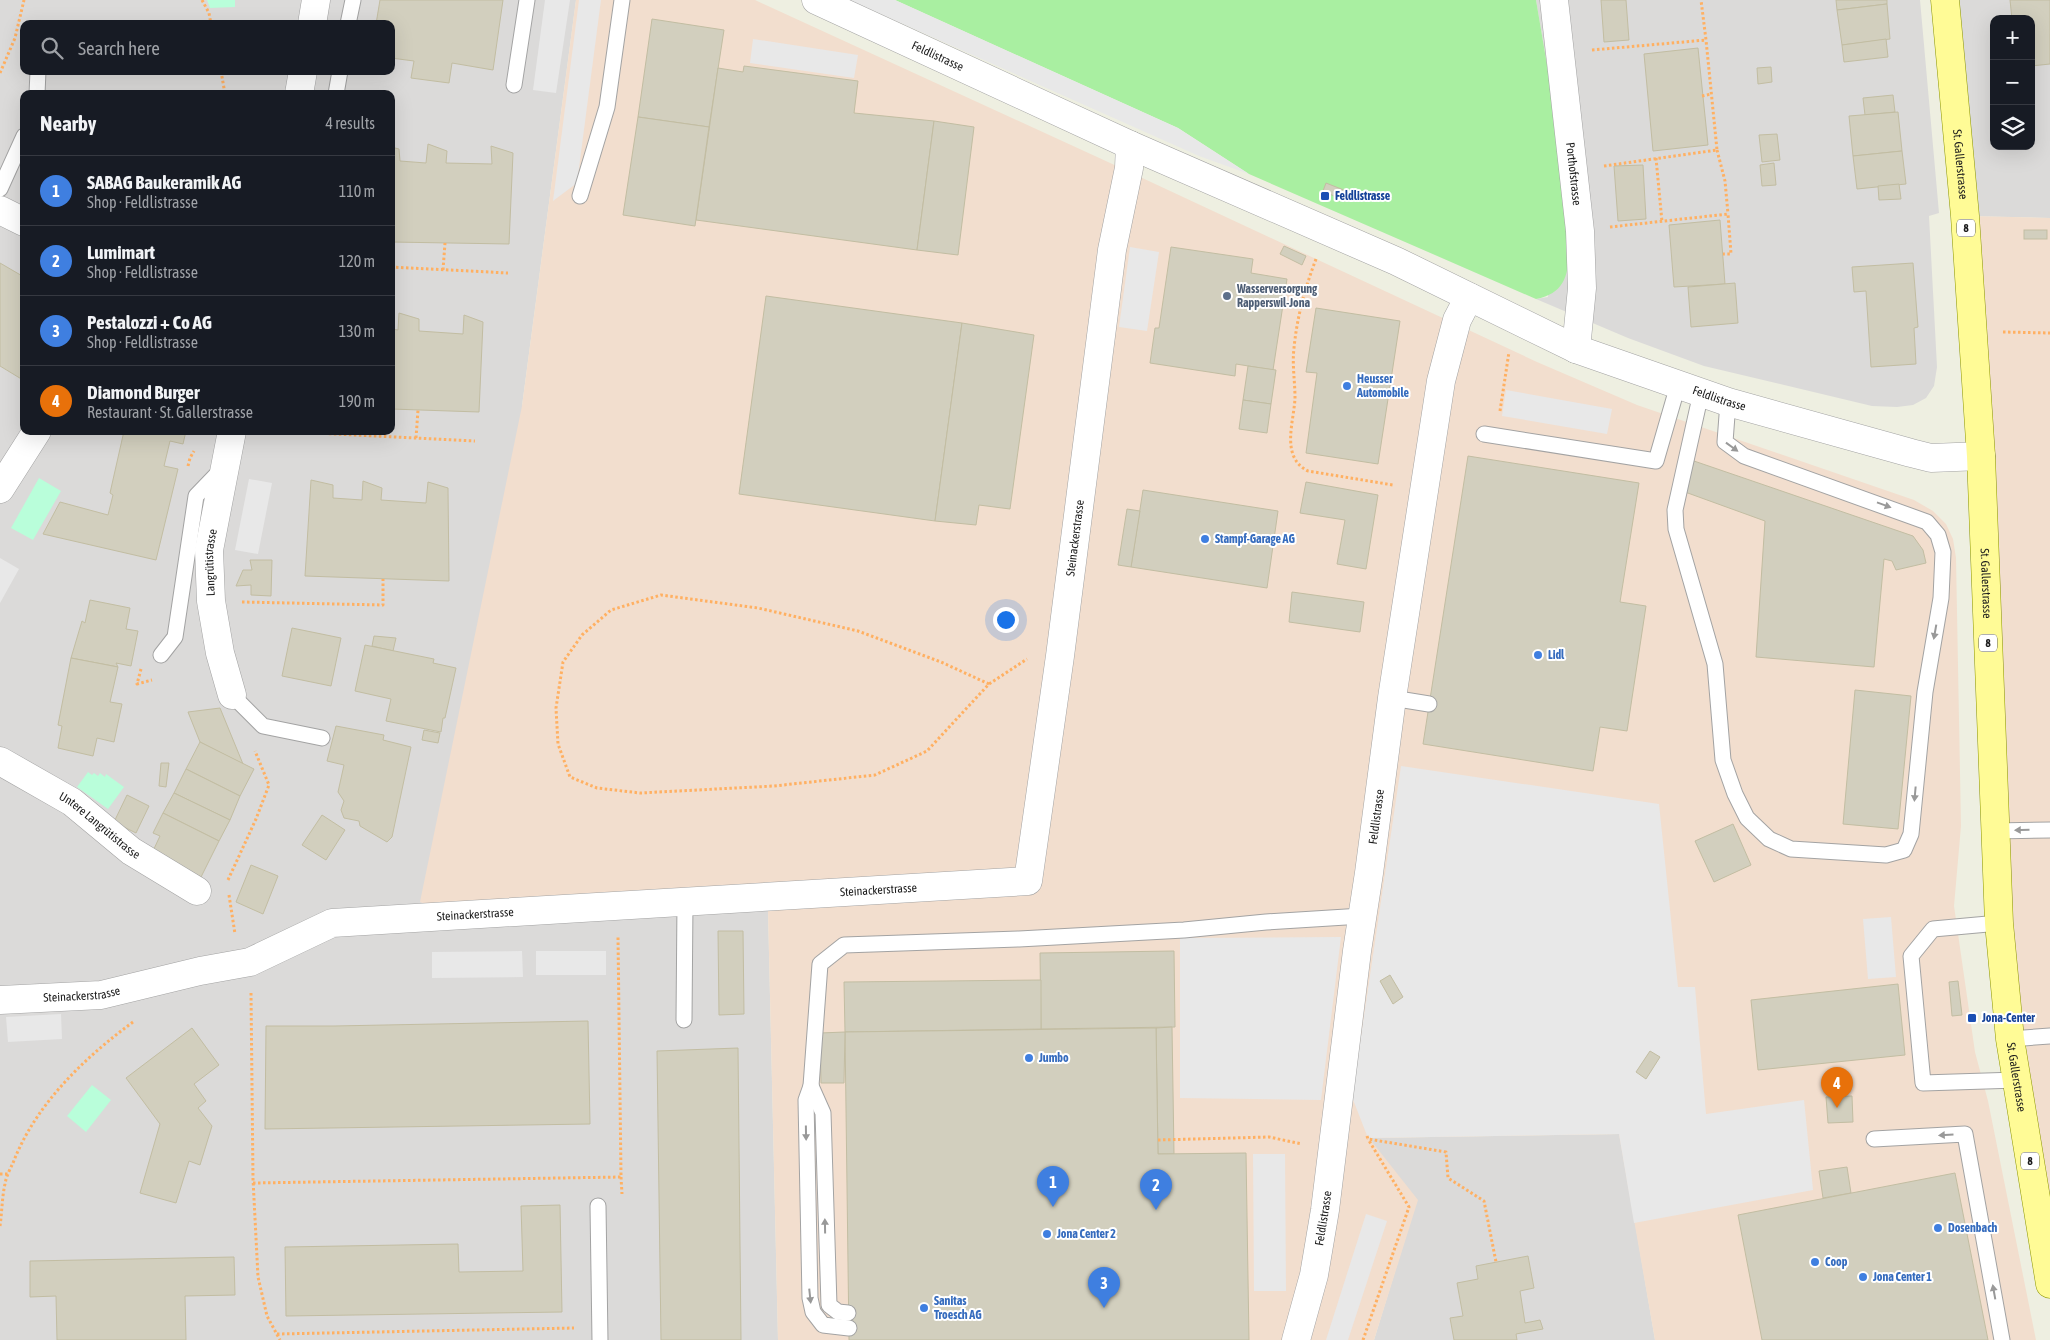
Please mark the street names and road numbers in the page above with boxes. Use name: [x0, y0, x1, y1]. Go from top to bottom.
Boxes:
street label: Feldlistrasse: [910, 38, 966, 74]
street label: St. Gallerstrasse: [1950, 129, 1970, 200]
street label: Porthofstrasse: [1563, 141, 1584, 206]
road number: 8: [1957, 220, 1975, 237]
street label: Feldlistrasse: [1691, 383, 1747, 414]
street label: Steinackerstrasse: [1063, 499, 1087, 577]
street label: Langrütistrasse: [202, 528, 220, 596]
street label: St. Gallerstrasse: [1978, 548, 1994, 619]
road number: 8: [1979, 634, 1997, 651]
street label: Feldlistrasse: [1366, 788, 1387, 845]
street label: Untere Langrütistrasse: [57, 789, 143, 862]
street label: Steinackerstrasse: [840, 881, 917, 899]
street label: Steinackerstrasse: [436, 905, 514, 924]
street label: Steinackerstrasse: [43, 984, 122, 1005]
street label: St. Gallerstrasse: [2004, 1041, 2029, 1113]
road number: 8: [2021, 1152, 2039, 1170]
street label: Feldlistrasse: [1312, 1190, 1334, 1247]

